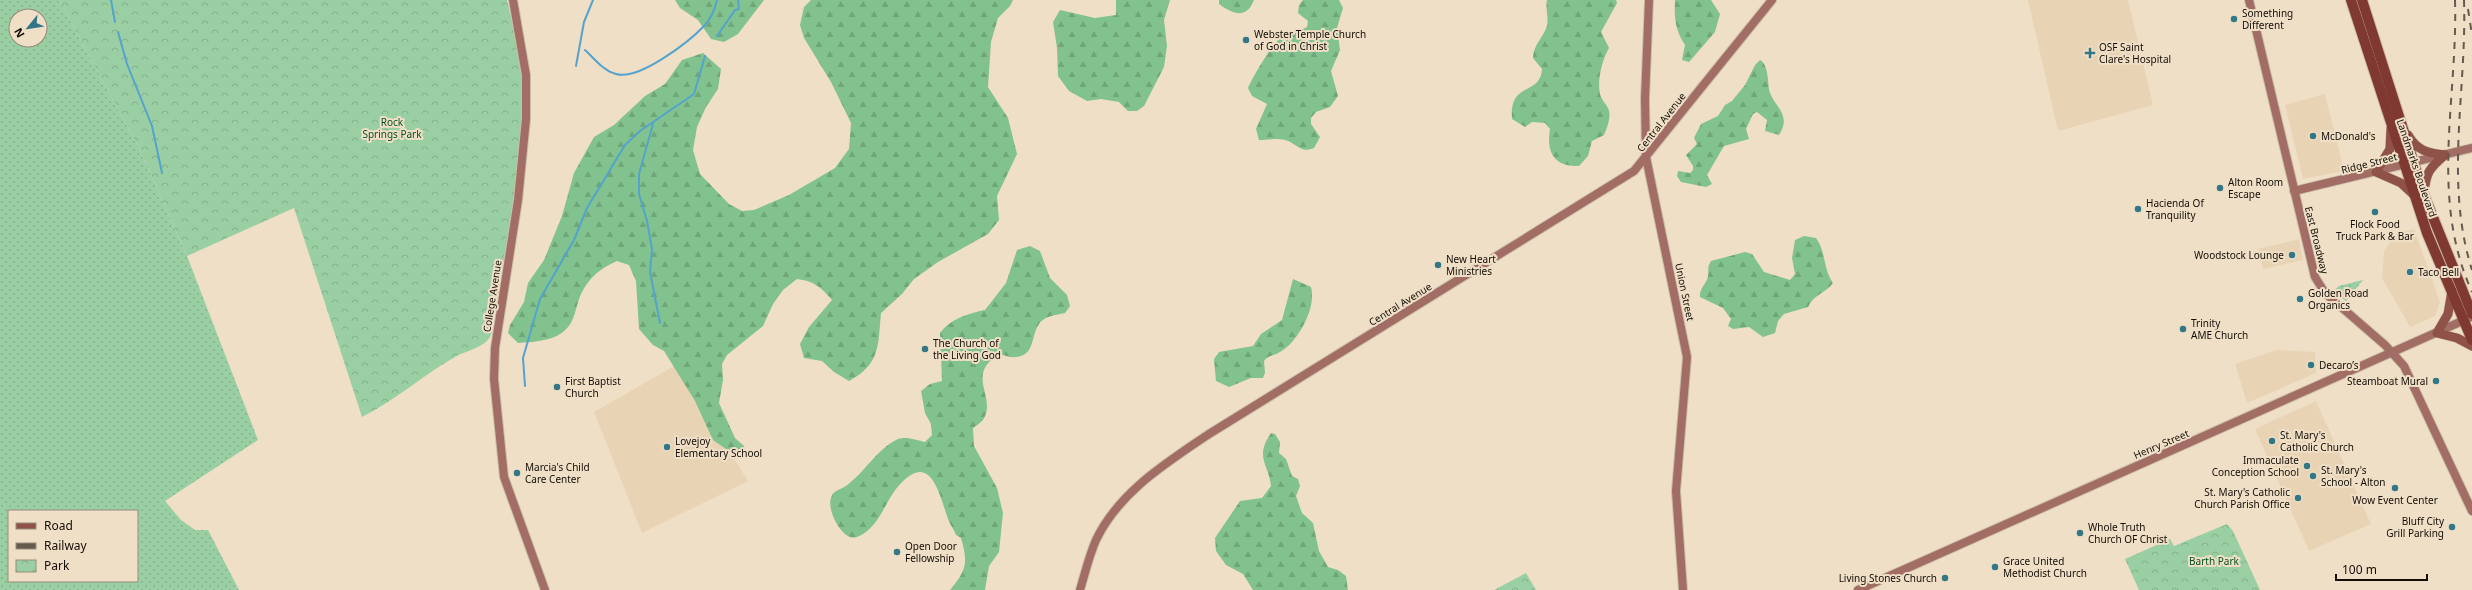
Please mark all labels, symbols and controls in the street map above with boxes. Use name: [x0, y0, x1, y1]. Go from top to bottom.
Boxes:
place label: Something Different: [2242, 6, 2293, 32]
north arrow: [8, 8, 48, 48]
marker: Something Different: [2229, 14, 2239, 24]
text: N: [10, 26, 28, 41]
place label: Webster Temple Church of God in Christ: [1254, 27, 1366, 53]
marker: Webster Temple Church of God in Christ: [1241, 35, 1251, 45]
place label: OSF Saint Clare's Hospital: [2099, 40, 2171, 66]
marker: OSF Saint Clare's Hospital: [2084, 47, 2096, 59]
street label: Central Avenue: [1633, 89, 1689, 155]
park label: Rock Springs Park: [362, 115, 422, 141]
street label: Landmarks Boulevard: [2394, 117, 2440, 219]
place label: McDonald's: [2321, 129, 2376, 143]
marker: McDonald's: [2308, 131, 2318, 141]
street label: Ridge Street: [2340, 149, 2399, 177]
place label: Alton Room Escape: [2228, 175, 2283, 201]
marker: Alton Room Escape: [2215, 183, 2225, 193]
place label: Hacienda Of Tranquility: [2146, 196, 2204, 222]
marker: Hacienda Of Tranquility: [2133, 204, 2143, 214]
street label: East Broadway: [2302, 205, 2332, 276]
marker: Flock Food Truck Park & Bar: [2370, 207, 2380, 217]
place label: Flock Food Truck Park & Bar: [2336, 217, 2414, 243]
place label: Woodstock Lounge: [2194, 248, 2284, 262]
marker: Woodstock Lounge: [2287, 250, 2297, 260]
place label: New Heart Ministries: [1446, 252, 1496, 278]
street label: College Avenue: [479, 259, 505, 333]
marker: New Heart Ministries: [1433, 260, 1443, 270]
street label: Union Street: [1672, 262, 1698, 323]
place label: Taco Bell: [2418, 265, 2459, 279]
marker: Taco Bell: [2405, 267, 2415, 277]
street label: Central Avenue: [1366, 279, 1434, 329]
place label: Golden Road Organics: [2308, 286, 2369, 312]
marker: Golden Road Organics: [2295, 294, 2305, 304]
place label: Trinity AME Church: [2191, 316, 2248, 342]
marker: Trinity AME Church: [2178, 324, 2188, 334]
place label: The Church of the Living God: [933, 336, 1001, 362]
marker: The Church of the Living God: [920, 344, 930, 354]
place label: Decaro’s: [2319, 358, 2359, 372]
marker: Decaro’s: [2306, 360, 2316, 370]
place label: First Baptist Church: [565, 374, 621, 400]
place label: Steamboat Mural: [2347, 374, 2428, 388]
marker: Steamboat Mural: [2431, 376, 2441, 386]
marker: First Baptist Church: [552, 382, 562, 392]
street label: Henry Street: [2131, 426, 2191, 462]
place label: St. Mary's Catholic Church: [2280, 428, 2354, 454]
place label: Lovejoy Elementary School: [675, 434, 762, 460]
marker: St. Mary's Catholic Church: [2267, 436, 2277, 446]
marker: Lovejoy Elementary School: [662, 442, 672, 452]
place label: Immaculate Conception School: [2212, 453, 2299, 479]
place label: Marcia's Child Care Center: [525, 460, 590, 486]
marker: Immaculate Conception School: [2302, 461, 2312, 471]
place label: St. Mary's School - Alton: [2321, 463, 2385, 489]
marker: Marcia's Child Care Center: [512, 468, 522, 478]
marker: St. Mary's School - Alton: [2308, 471, 2318, 481]
marker: Wow Event Center: [2390, 483, 2400, 493]
place label: St. Mary's Catholic Church Parish Office: [2194, 485, 2290, 511]
marker: St. Mary's Catholic Church Parish Office: [2293, 493, 2303, 503]
place label: Wow Event Center: [2352, 493, 2438, 507]
legend: [8, 510, 138, 582]
place label: Bluff City Grill Parking: [2386, 514, 2445, 540]
text: Road: [44, 517, 73, 534]
place label: Whole Truth Church OF Christ: [2088, 520, 2168, 546]
marker: Bluff City Grill Parking: [2447, 522, 2457, 532]
marker: Whole Truth Church OF Christ: [2075, 528, 2085, 538]
text: Railway: [44, 537, 88, 554]
place label: Open Door Fellowship: [905, 539, 957, 565]
marker: Open Door Fellowship: [892, 547, 902, 557]
place label: Grace United Methodist Church: [2003, 554, 2087, 580]
park label: Barth Park: [2189, 554, 2240, 568]
scale bar: [2336, 556, 2427, 582]
text: Park: [44, 557, 70, 574]
text: 100 m: [2342, 561, 2377, 578]
marker: Grace United Methodist Church: [1990, 562, 2000, 572]
place label: Living Stones Church: [1839, 571, 1937, 585]
marker: Living Stones Church: [1940, 573, 1950, 583]

